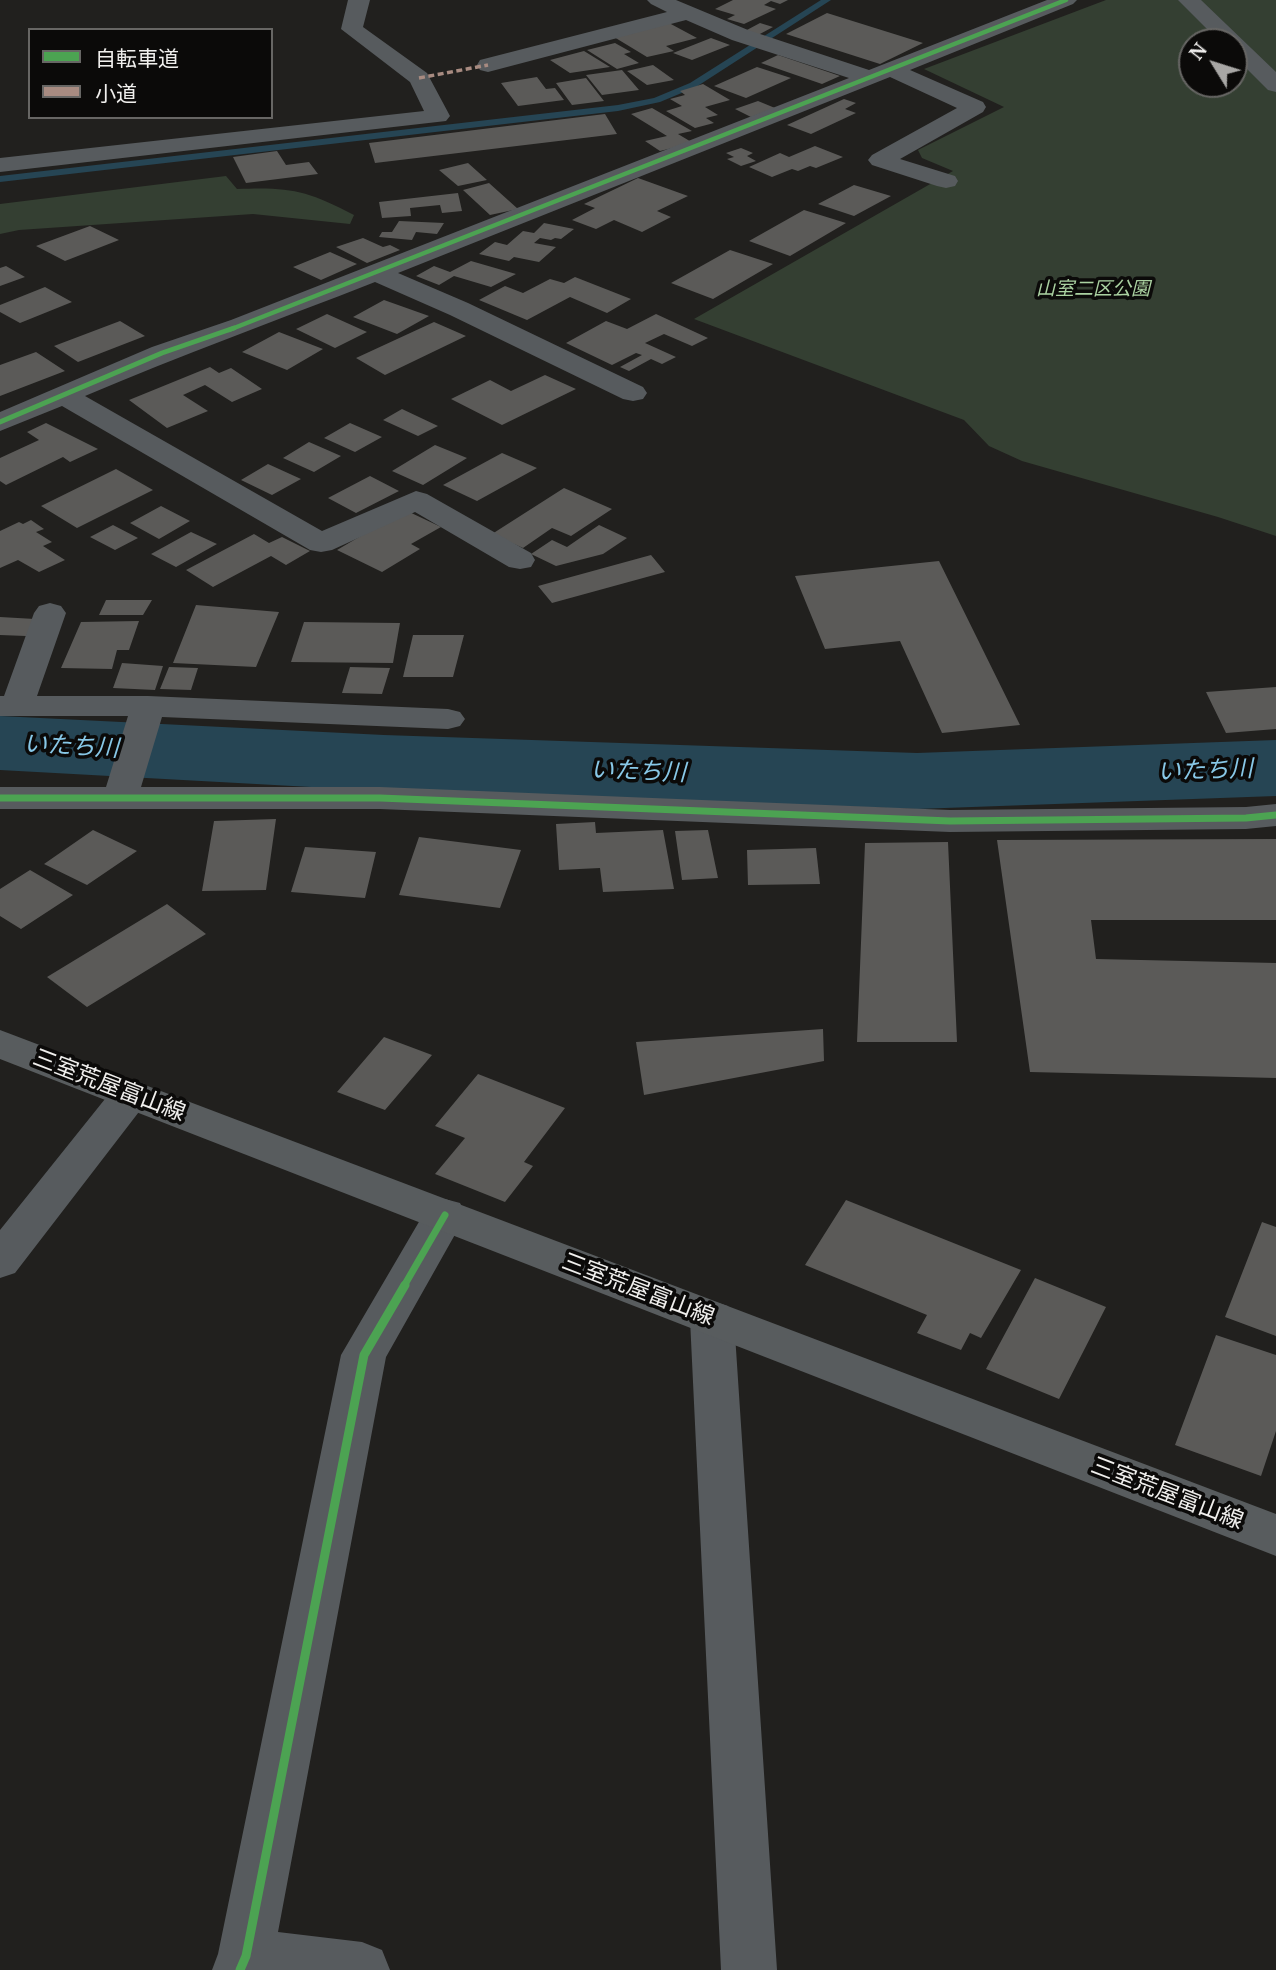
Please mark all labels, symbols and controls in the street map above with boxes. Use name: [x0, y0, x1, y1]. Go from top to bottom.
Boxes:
legend: [28, 28, 273, 119]
north arrow: [1178, 28, 1248, 98]
text: N: [1183, 37, 1213, 65]
text: 自転車道: [95, 44, 179, 72]
text: 小道: [95, 79, 137, 107]
park label: 山室二区公園: [1036, 279, 1150, 301]
water label: いたち川: [22, 730, 120, 764]
water label: いたち川: [1157, 755, 1253, 787]
water label: いたち川: [590, 756, 686, 788]
street label: 三室荒屋富山線: [29, 1044, 189, 1128]
street label: 三室荒屋富山線: [558, 1248, 718, 1332]
street label: 三室荒屋富山線: [1087, 1452, 1247, 1536]

